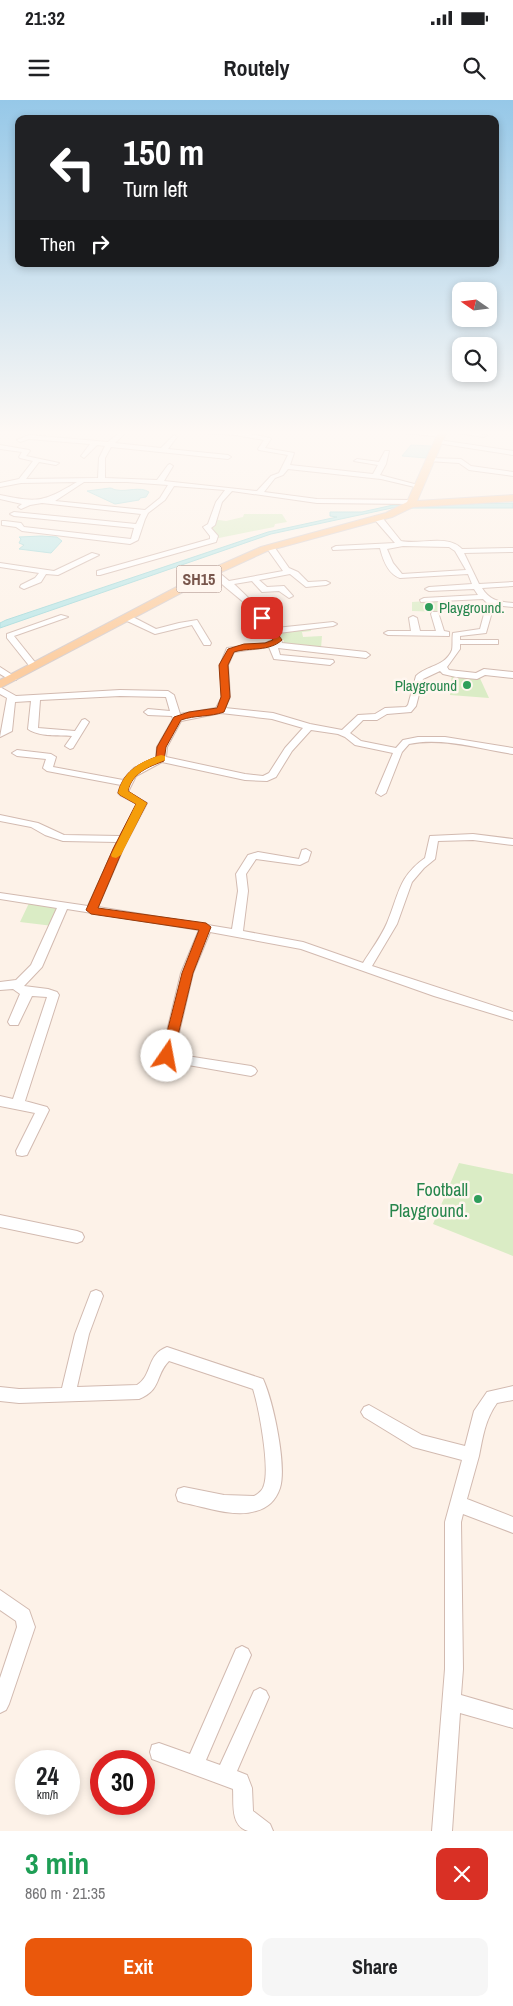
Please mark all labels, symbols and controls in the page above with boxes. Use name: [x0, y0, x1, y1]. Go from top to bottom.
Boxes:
text: 21:32: [25, 5, 65, 31]
text: Routely: [223, 53, 290, 83]
icon: menu: [25, 54, 53, 82]
icon: search: [460, 54, 488, 82]
text: 150 m: [123, 129, 204, 176]
icon: left: [40, 135, 105, 200]
text: Turn left: [123, 174, 188, 204]
icon: right: [86, 230, 114, 258]
text: Then: [40, 231, 76, 257]
north arrow: [452, 282, 498, 328]
map controls: [452, 282, 497, 382]
button: search: [452, 337, 497, 382]
road number: SH15: [176, 566, 222, 592]
pin: [241, 597, 283, 639]
place label: Playground.: [439, 597, 505, 618]
marker: Playground.: [423, 601, 435, 613]
icon: arrive: [248, 604, 276, 632]
place label: Playground: [395, 675, 457, 696]
marker: Playground: [461, 679, 473, 691]
position arrow: [140, 1029, 192, 1081]
place label: Football Playground.: [389, 1177, 468, 1223]
marker: Football Playground.: [472, 1193, 484, 1205]
speed limit sign: 30: [90, 1750, 155, 1815]
text: 24: [36, 1759, 59, 1793]
text: km/h: [37, 1787, 58, 1803]
text: 3 min: [25, 1843, 89, 1883]
button: close: [436, 1848, 488, 1900]
text: 860 m · 21:35: [25, 1882, 105, 1904]
button: Exit: [25, 1938, 252, 1996]
button: Share: [262, 1938, 488, 1996]

